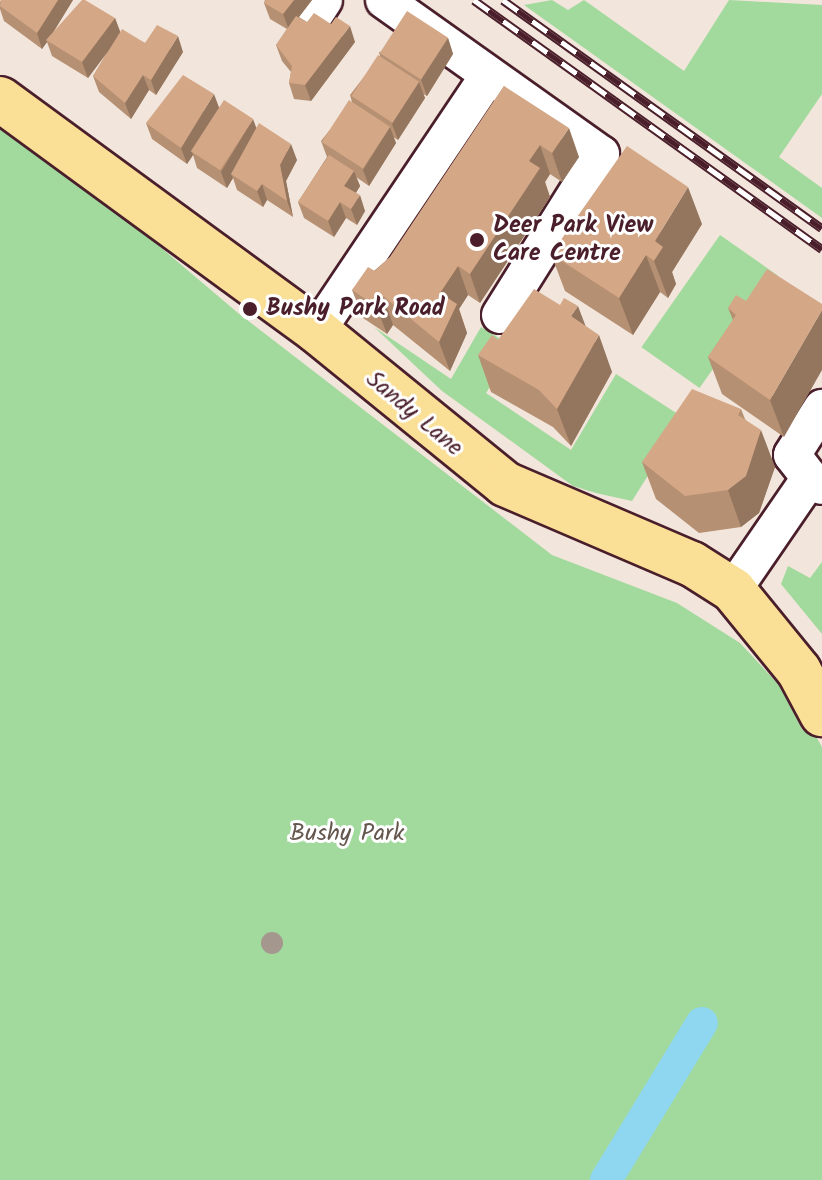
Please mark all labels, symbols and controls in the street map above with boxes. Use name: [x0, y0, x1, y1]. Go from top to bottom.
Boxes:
place label: Deer Park View Care Centre: [493, 212, 653, 268]
marker: Deer Park View Care Centre: [468, 231, 486, 249]
place label: Bushy Park Road: [266, 295, 445, 323]
marker: Bushy Park Road: [241, 300, 259, 318]
street label: Sandy Lane: [360, 365, 468, 463]
park label: Bushy Park: [290, 820, 404, 848]

